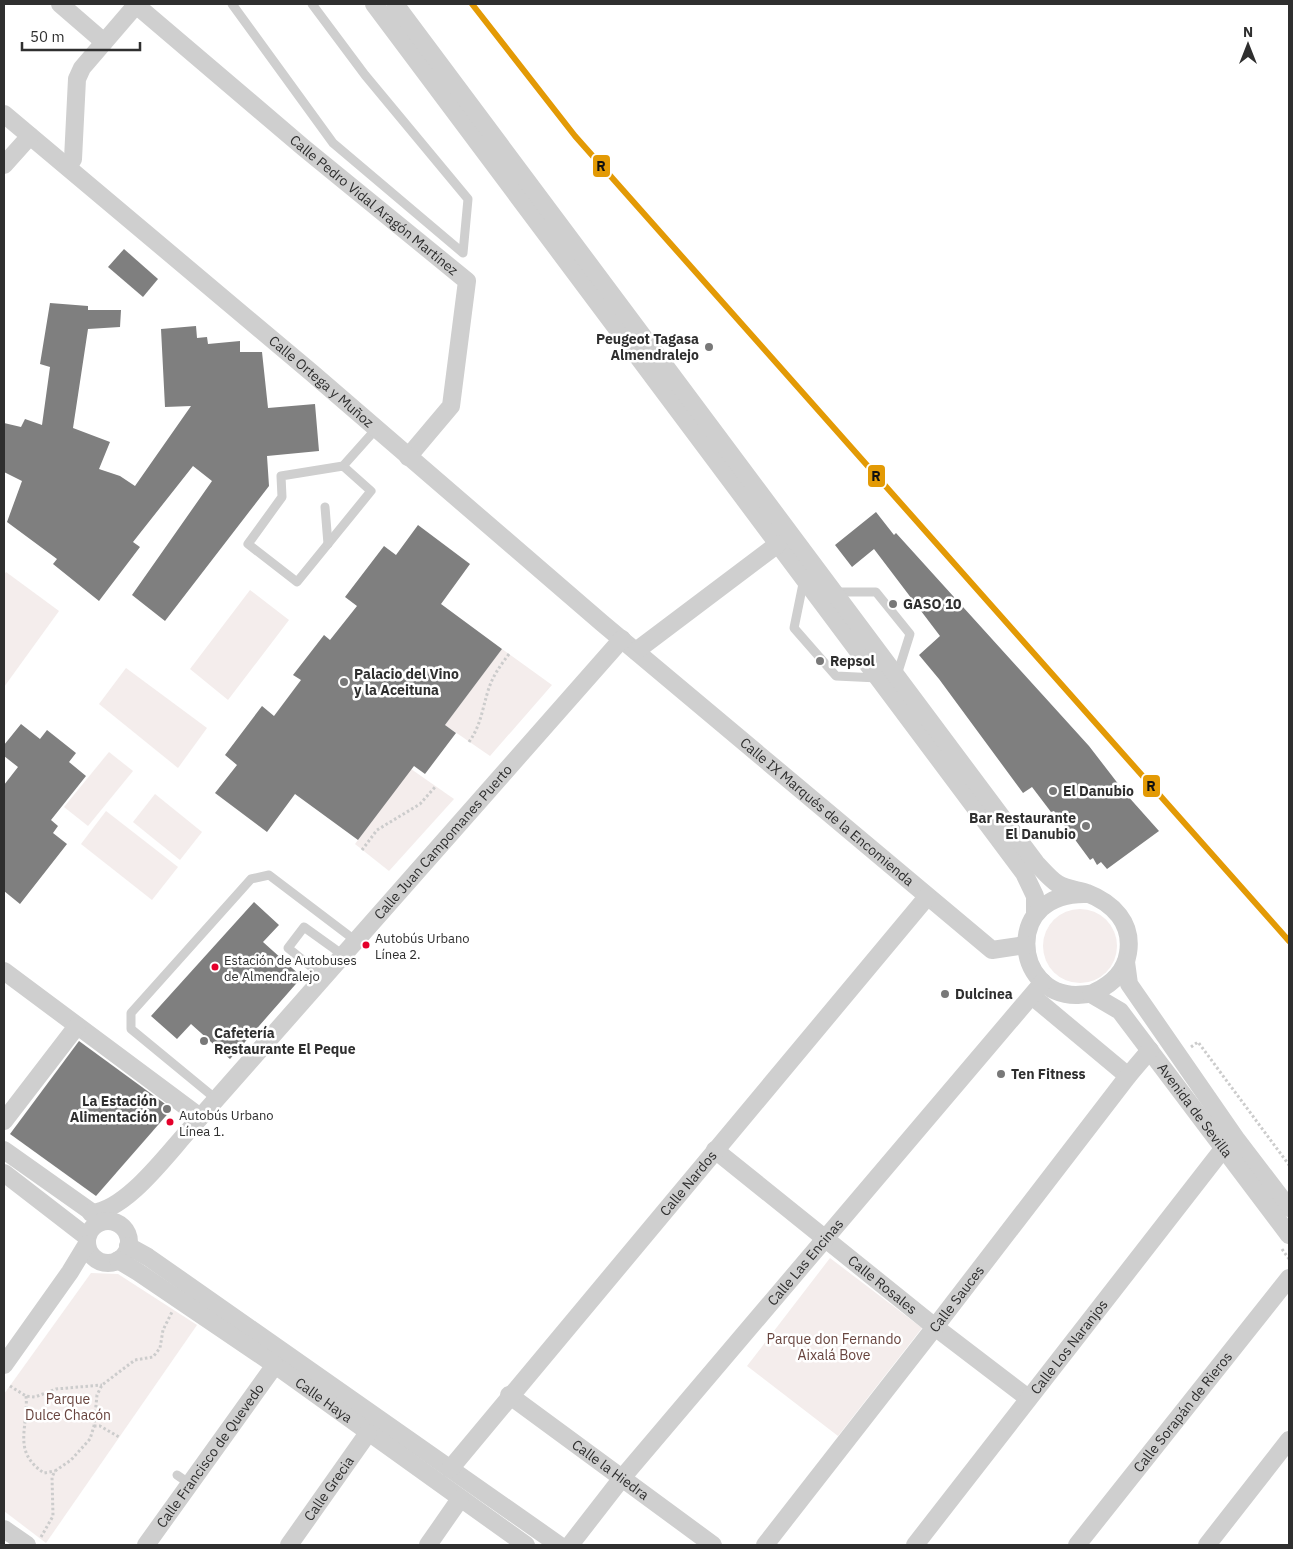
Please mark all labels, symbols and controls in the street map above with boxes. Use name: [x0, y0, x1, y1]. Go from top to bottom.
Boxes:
scale bar: [22, 20, 140, 52]
north arrow: [1223, 20, 1273, 70]
text: N: [1243, 23, 1253, 41]
text: 50 m: [30, 27, 65, 46]
street label: Calle Pedro Vidal Aragón Martínez: [286, 131, 462, 280]
line badge: R: [592, 154, 611, 178]
text: R: [596, 157, 606, 175]
place label: Peugeot Tagasa Almendralejo: [596, 330, 699, 364]
street label: Calle Ortega y Muñoz: [265, 332, 378, 432]
marker: Peugeot Tagasa Almendralejo: [703, 341, 715, 353]
line badge: R: [867, 464, 886, 488]
text: R: [871, 467, 881, 485]
place label: GASO 10: [903, 595, 962, 613]
marker: GASO 10: [887, 598, 899, 610]
place label: Repsol: [830, 652, 875, 670]
marker: Repsol: [814, 655, 826, 667]
place label: Palacio del Vino y la Aceituna: [354, 665, 459, 699]
marker: Palacio del Vino y la Aceituna: [338, 676, 350, 688]
street label: Calle IX Marqués de la Encomienda: [736, 734, 918, 890]
street label: Calle Juan Campomanes Puerto: [370, 761, 516, 923]
line badge: R: [1142, 774, 1161, 798]
text: R: [1146, 777, 1156, 795]
place label: El Danubio: [1063, 782, 1134, 800]
marker: El Danubio: [1047, 785, 1059, 797]
place label: Bar Restaurante El Danubio: [969, 809, 1076, 843]
marker: Bar Restaurante El Danubio: [1080, 820, 1092, 832]
place label: Autobús Urbano Línea 2.: [375, 930, 470, 963]
marker: Autobús Urbano Línea 2.: [361, 940, 371, 950]
place label: Estación de Autobuses de Almendralejo: [224, 952, 357, 985]
marker: Estación de Autobuses de Almendralejo: [210, 962, 220, 972]
place label: Dulcinea: [955, 985, 1013, 1003]
marker: Dulcinea: [939, 988, 951, 1000]
place label: Cafetería Restaurante El Peque: [214, 1024, 356, 1058]
marker: Cafetería Restaurante El Peque: [198, 1035, 210, 1047]
street label: Avenida de Sevilla: [1153, 1059, 1237, 1162]
place label: Ten Fitness: [1011, 1065, 1086, 1083]
marker: Ten Fitness: [995, 1068, 1007, 1080]
place label: La Estación Alimentación: [70, 1092, 157, 1126]
marker: La Estación Alimentación: [161, 1103, 173, 1115]
place label: Autobús Urbano Línea 1.: [179, 1107, 274, 1140]
marker: Autobús Urbano Línea 1.: [165, 1117, 175, 1127]
street label: Calle Nardos: [656, 1147, 721, 1220]
street label: Calle Las Encinas: [763, 1215, 847, 1309]
street label: Calle Rosales: [844, 1251, 921, 1318]
street label: Calle Sauces: [925, 1262, 988, 1336]
street label: Calle Los Naranjos: [1026, 1296, 1112, 1398]
park label: Parque don Fernando Aixalá Bove: [767, 1330, 902, 1364]
street label: Calle Sorapán de Rieros: [1129, 1348, 1236, 1476]
street label: Calle Haya: [292, 1373, 356, 1427]
street label: Calle Francisco de Quevedo: [152, 1380, 268, 1531]
park label: Parque Dulce Chacón: [25, 1390, 111, 1424]
street label: Calle la Hiedra: [568, 1435, 653, 1504]
street label: Calle Grecia: [300, 1452, 358, 1525]

